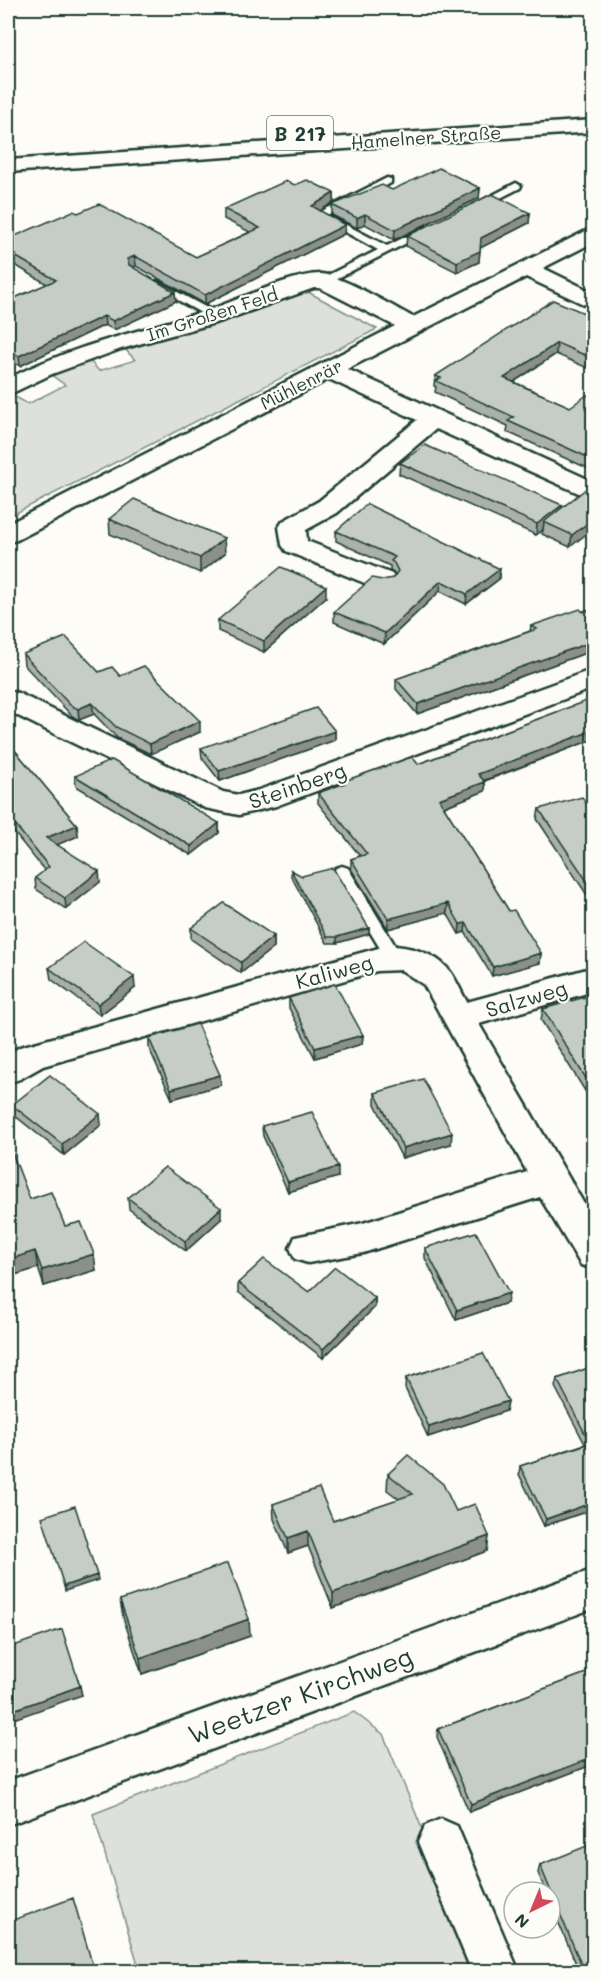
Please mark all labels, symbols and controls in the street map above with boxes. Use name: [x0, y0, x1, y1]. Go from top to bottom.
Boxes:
road number: B 217: [267, 116, 333, 150]
street label: Hamelner Straße: [350, 120, 502, 154]
street label: Im Großen Feld: [143, 282, 281, 346]
street label: Mühlenrär: [256, 353, 346, 415]
street label: Steinberg: [245, 756, 349, 814]
street label: Kaliweg: [292, 948, 376, 994]
street label: Salzweg: [482, 974, 570, 1022]
street label: Weetzer Kirchweg: [183, 1639, 417, 1751]
north arrow: [502, 1880, 562, 1940]
text: N: [510, 1910, 533, 1933]

